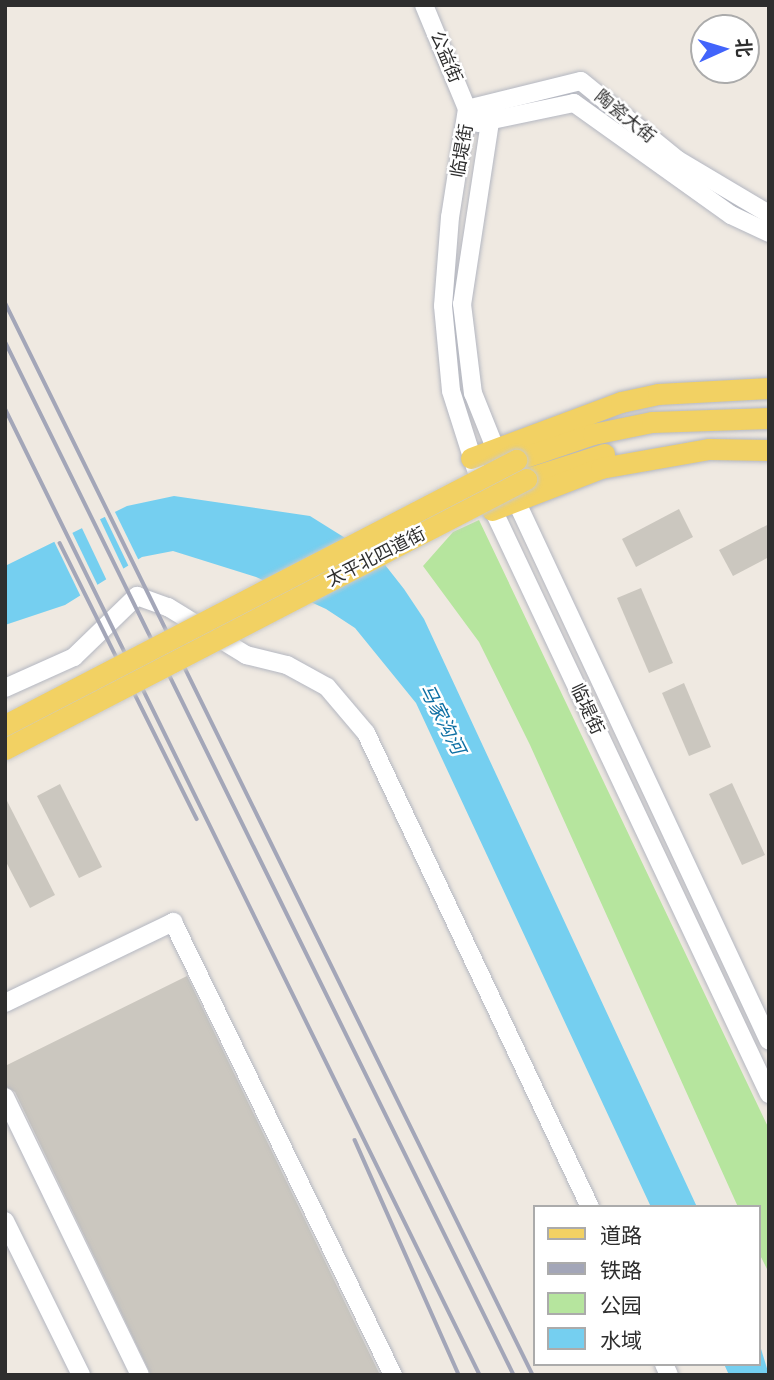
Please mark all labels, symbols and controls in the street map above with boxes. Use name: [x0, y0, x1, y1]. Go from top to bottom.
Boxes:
north arrow: [690, 14, 760, 84]
street label: 公益街: [426, 28, 466, 86]
text: 北: [732, 37, 756, 58]
street label: 陶瓷大街: [590, 86, 660, 148]
street label: 临堤街: [447, 123, 477, 179]
street label: 太平北四道街: [323, 523, 429, 591]
water label: 马家沟河: [415, 680, 469, 758]
street label: 临堤街: [566, 680, 608, 738]
legend: [532, 1205, 760, 1366]
text: 道路: [600, 1223, 642, 1247]
text: 铁路: [600, 1258, 642, 1282]
text: 公园: [600, 1293, 642, 1317]
text: 水域: [600, 1328, 642, 1352]

